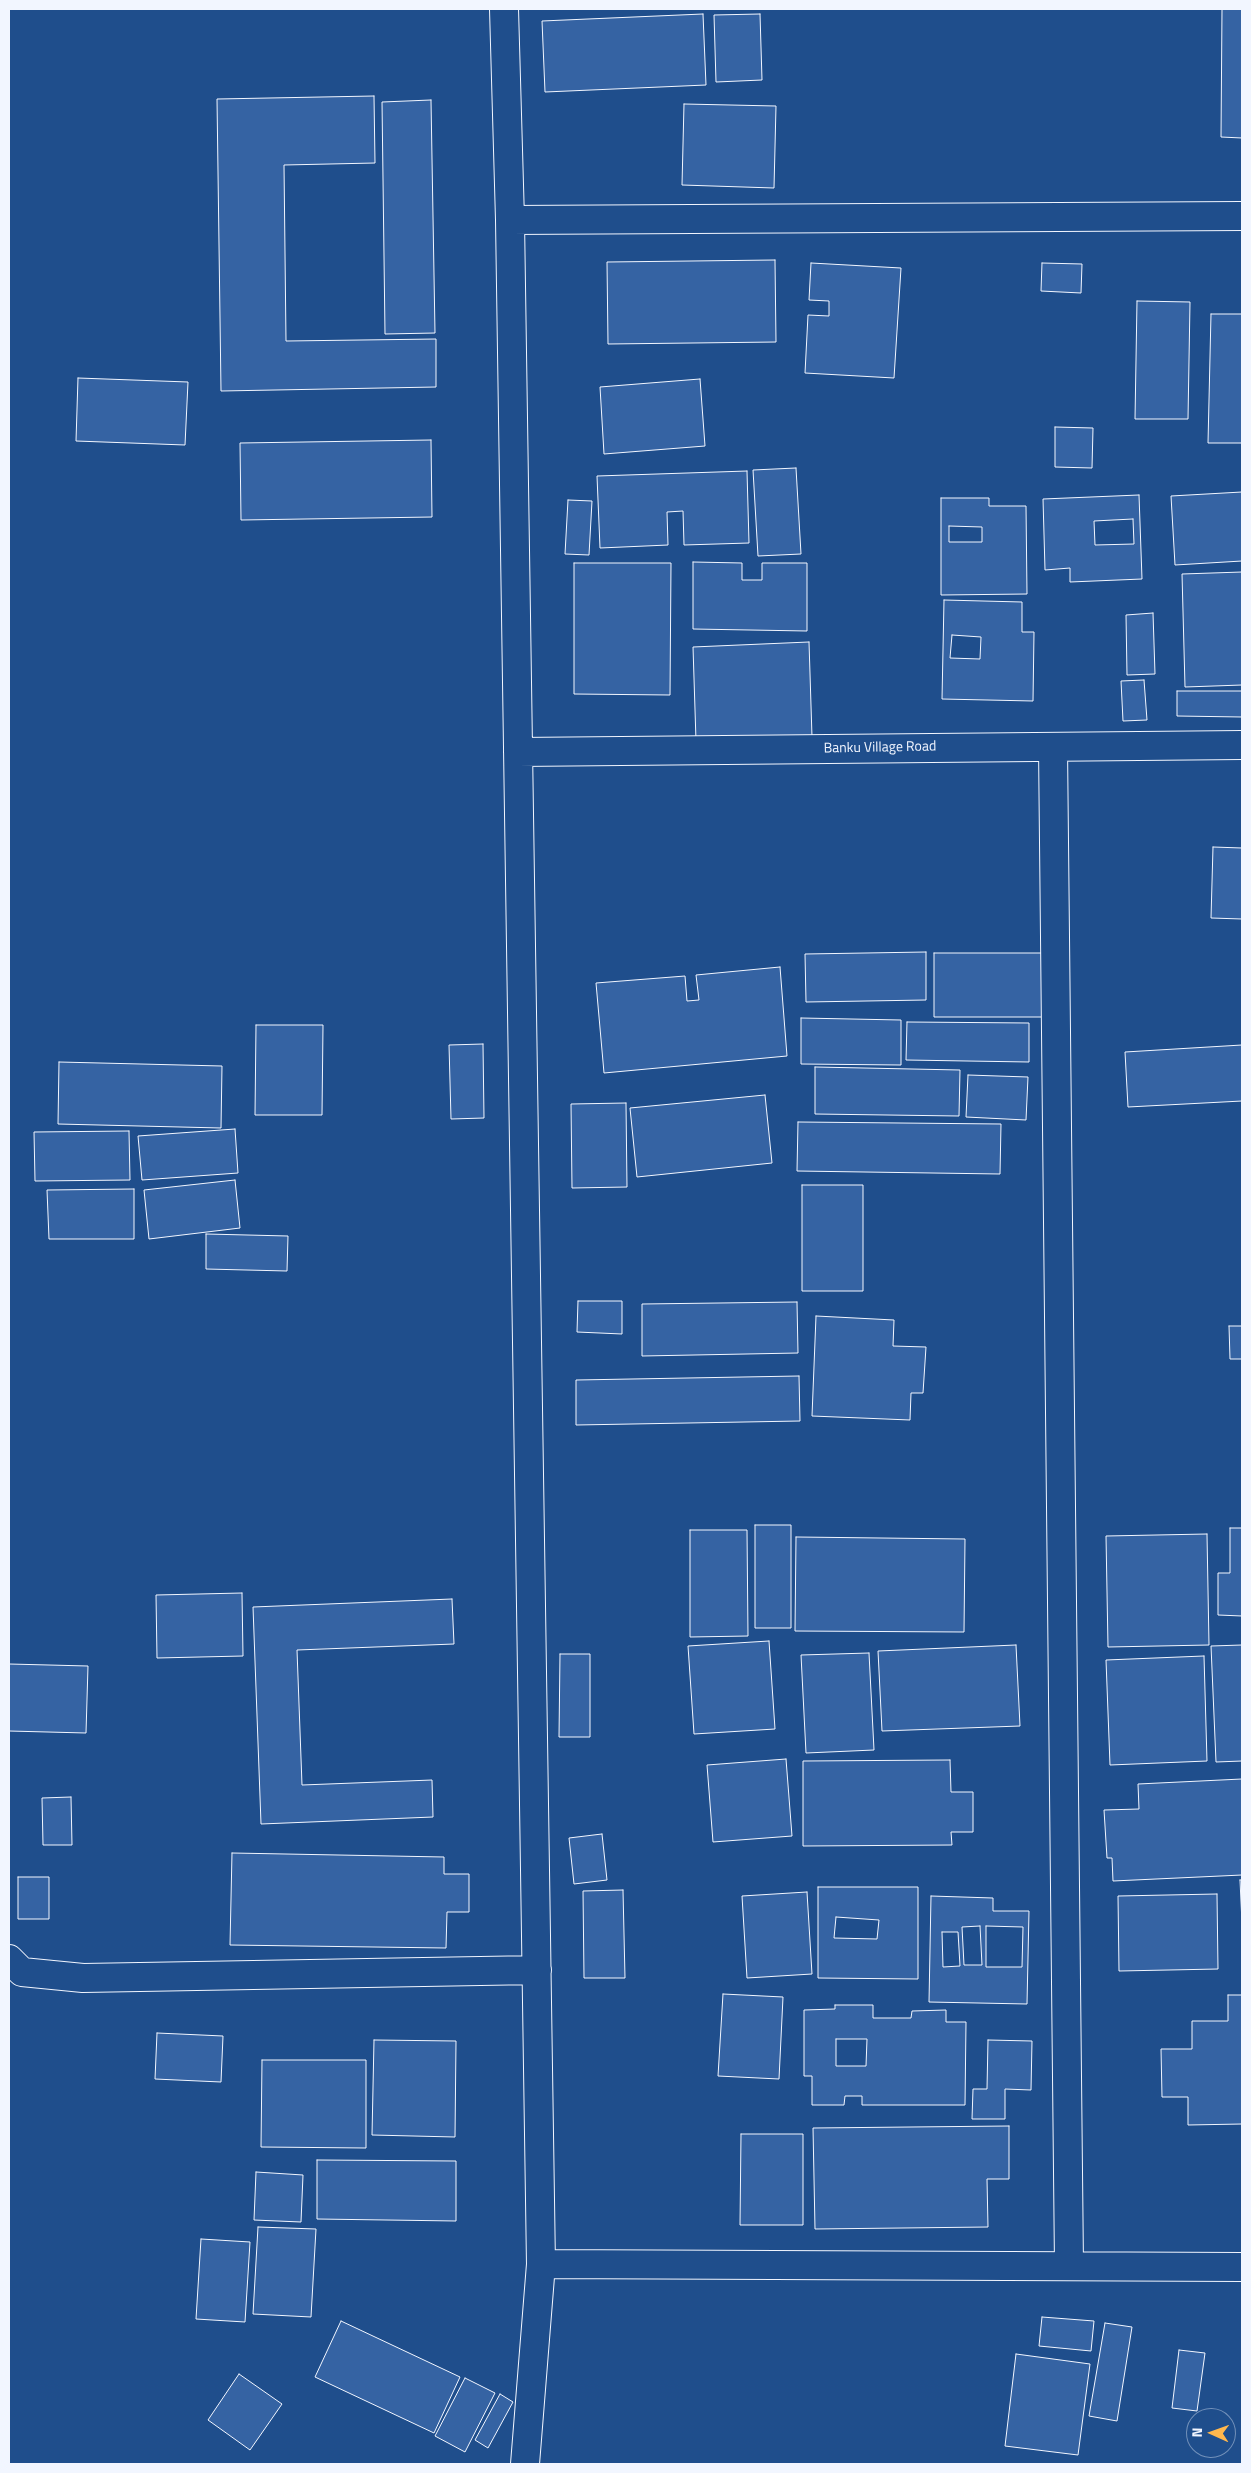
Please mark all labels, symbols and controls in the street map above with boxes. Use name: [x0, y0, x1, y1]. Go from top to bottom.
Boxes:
street label: Banku Village Road: [823, 739, 937, 757]
north arrow: [1186, 2408, 1236, 2458]
text: N: [1186, 2427, 1207, 2438]

